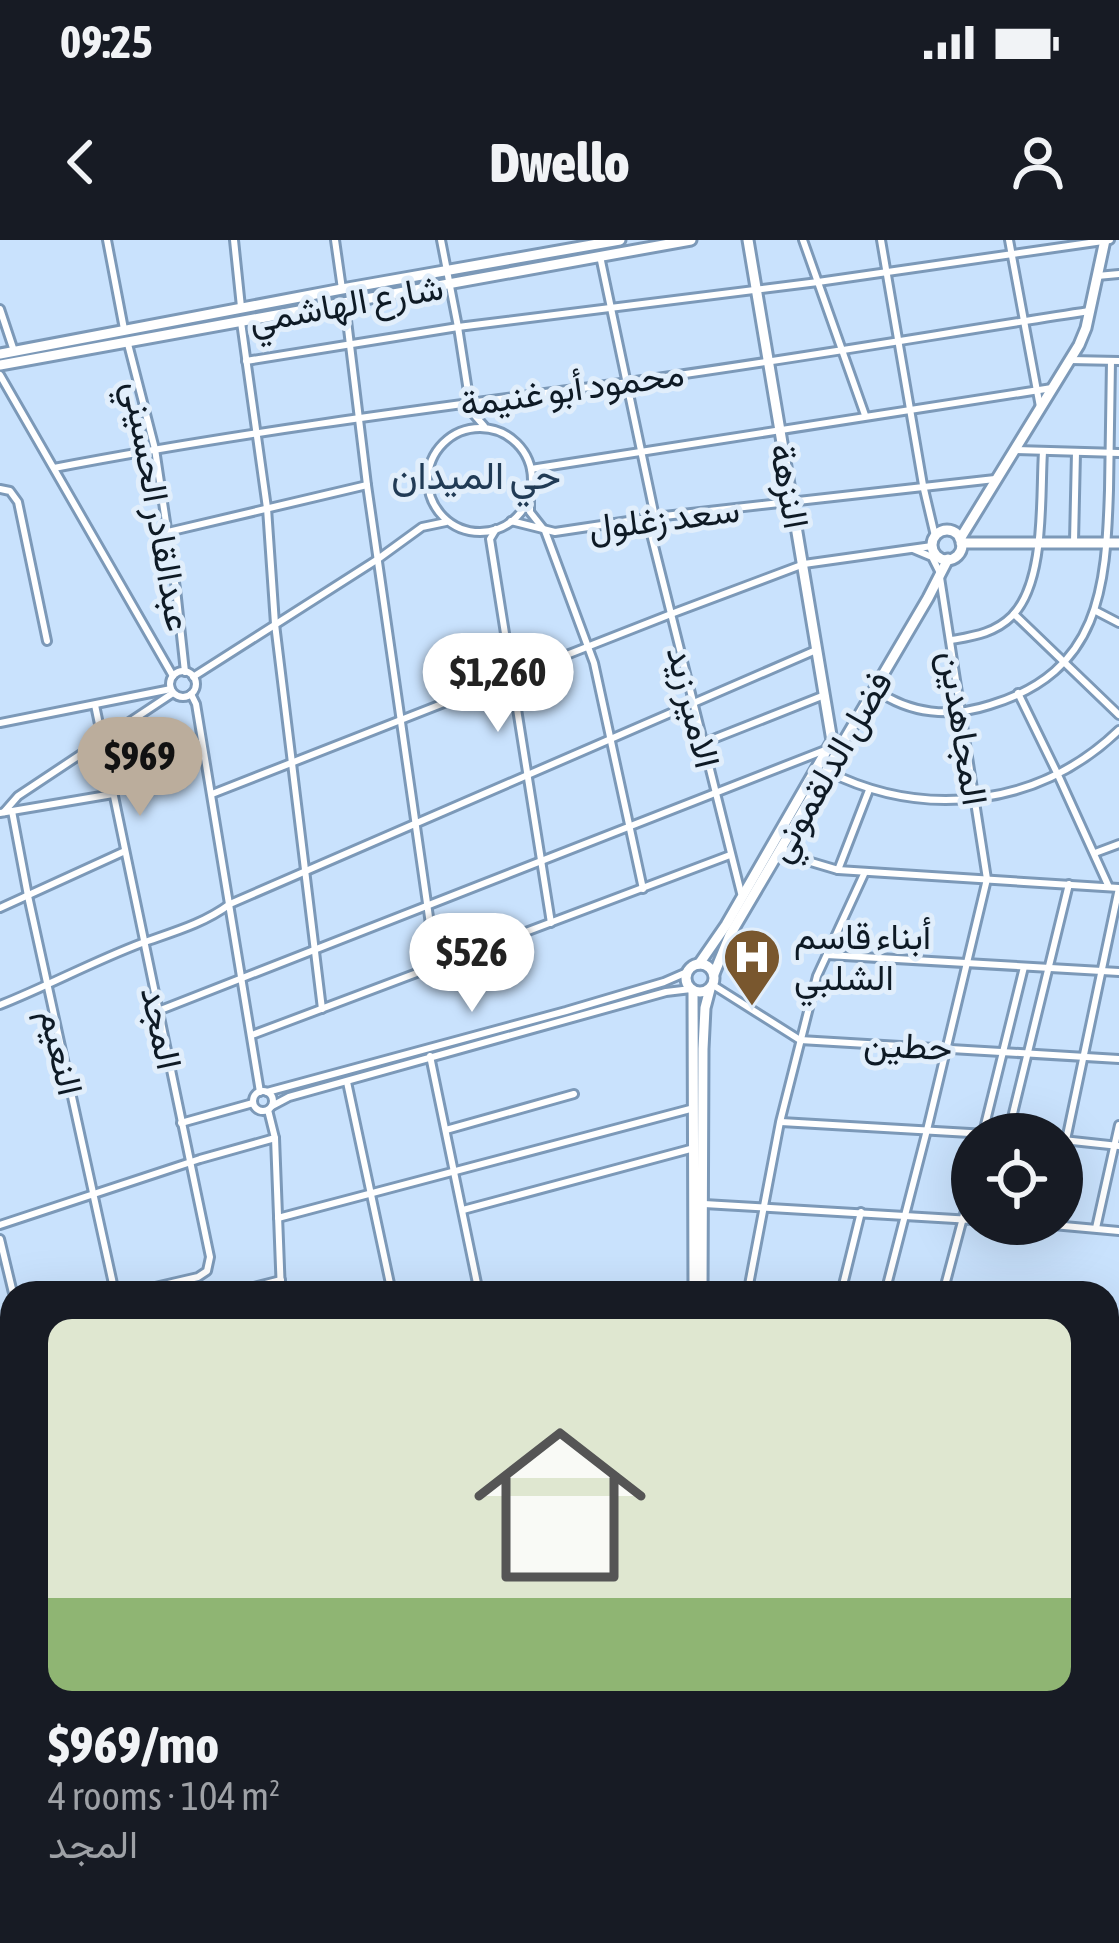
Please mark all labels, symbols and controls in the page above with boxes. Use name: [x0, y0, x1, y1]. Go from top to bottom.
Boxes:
text: 09:25: [60, 16, 153, 68]
icon: back: [48, 129, 114, 195]
icon: person: [1005, 129, 1071, 195]
text: Dwello: [490, 132, 629, 193]
street label: شارع الهاشمي: [246, 265, 448, 350]
street label: محمود أبو غنيمة: [457, 351, 687, 426]
street label: عبدالقادر الحسيني: [106, 378, 201, 636]
street label: النزهة: [760, 440, 818, 532]
district label: حي الميدان: [391, 453, 561, 507]
street label: سعد زغلول: [586, 488, 742, 550]
pin: $1,260: [400, 633, 596, 735]
street label: الامير زيد: [657, 642, 729, 773]
street label: المجاهدين: [930, 648, 997, 808]
text: $1,260: [450, 650, 546, 694]
street label: فضل الدلقموني: [758, 663, 908, 873]
pin: $969: [69, 717, 211, 819]
text: $969: [104, 734, 176, 778]
pin: $526: [401, 913, 543, 1015]
place label: أبناء قاسم الشلبي: [794, 915, 931, 1007]
hospital icon: أبناء قاسم الشلبي: [721, 926, 783, 1008]
text: $526: [436, 930, 508, 974]
street label: المجد: [133, 983, 191, 1073]
street label: النعيم: [29, 1005, 92, 1100]
street label: حطين: [863, 1022, 953, 1069]
map controls: [951, 1113, 1083, 1245]
button: locate: [951, 1113, 1083, 1245]
icon: home: [452, 1397, 668, 1613]
text: $969/mo: [48, 1715, 219, 1774]
text: 4 rooms · 104 m²: [48, 1774, 280, 1818]
text: المجد: [48, 1822, 138, 1866]

